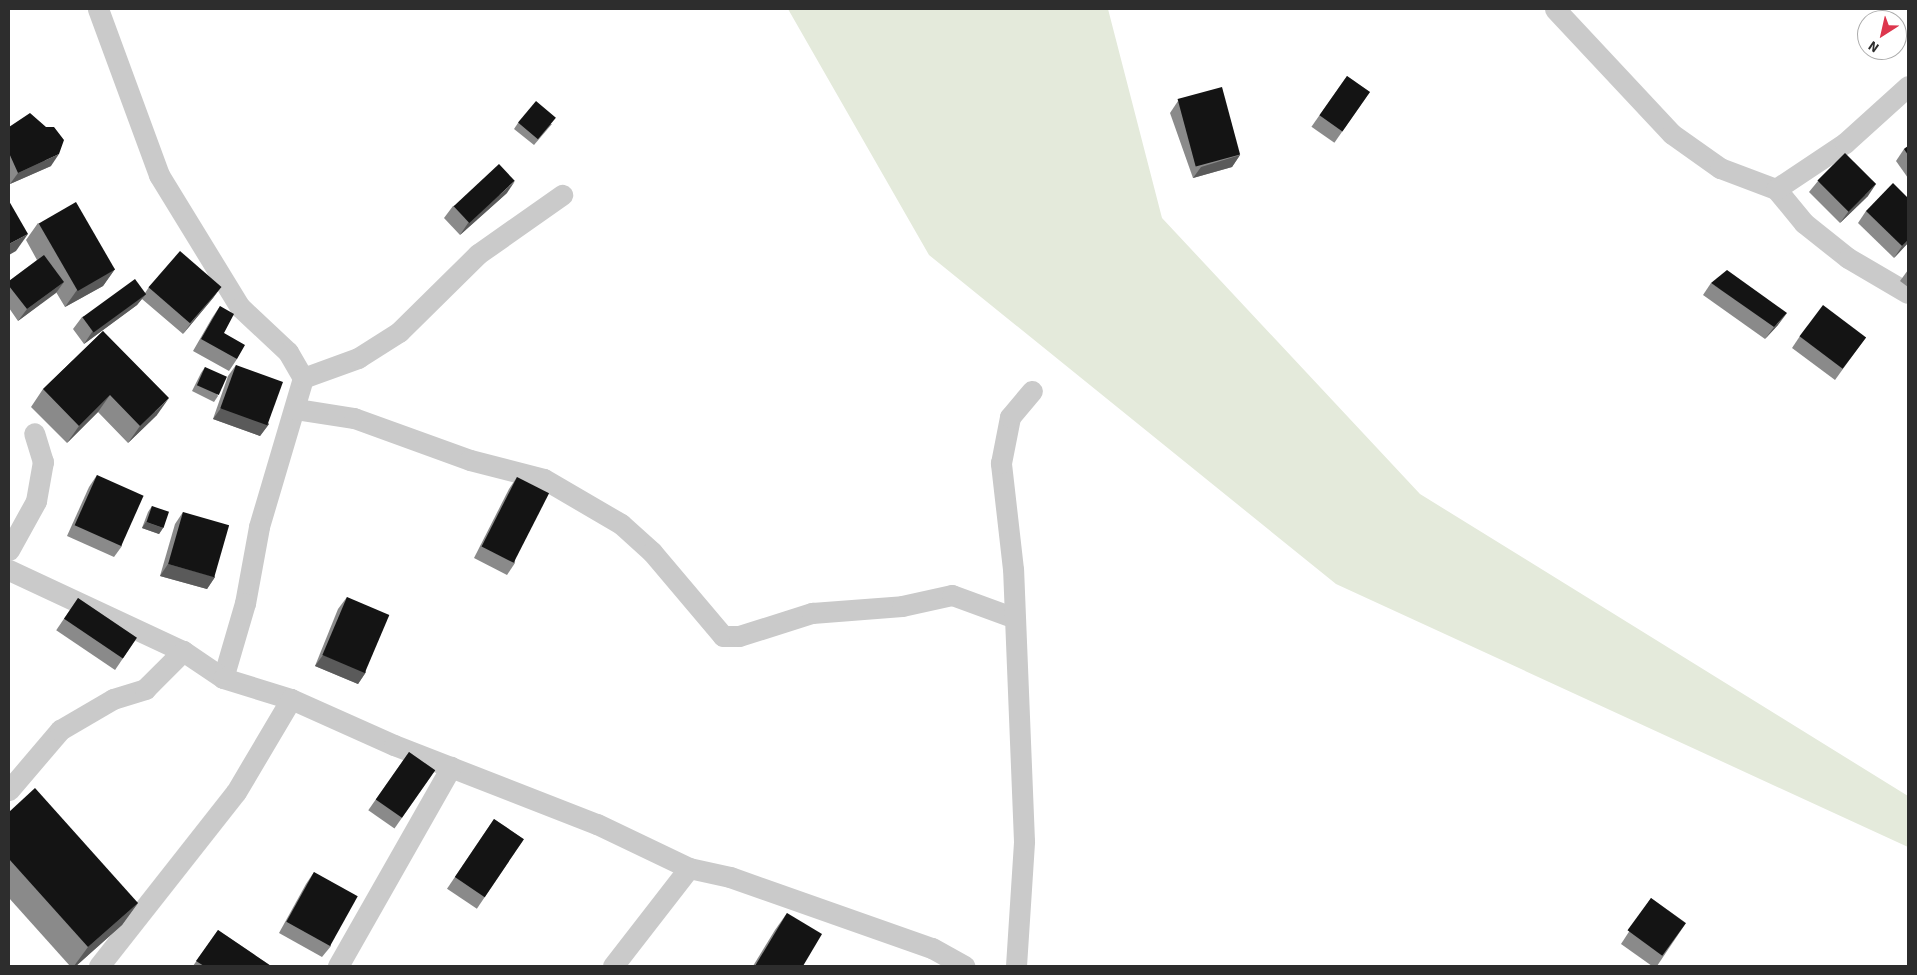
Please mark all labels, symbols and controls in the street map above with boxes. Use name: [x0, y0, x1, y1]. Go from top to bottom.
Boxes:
north arrow: [1857, 10, 1907, 60]
text: N: [1864, 36, 1884, 57]

